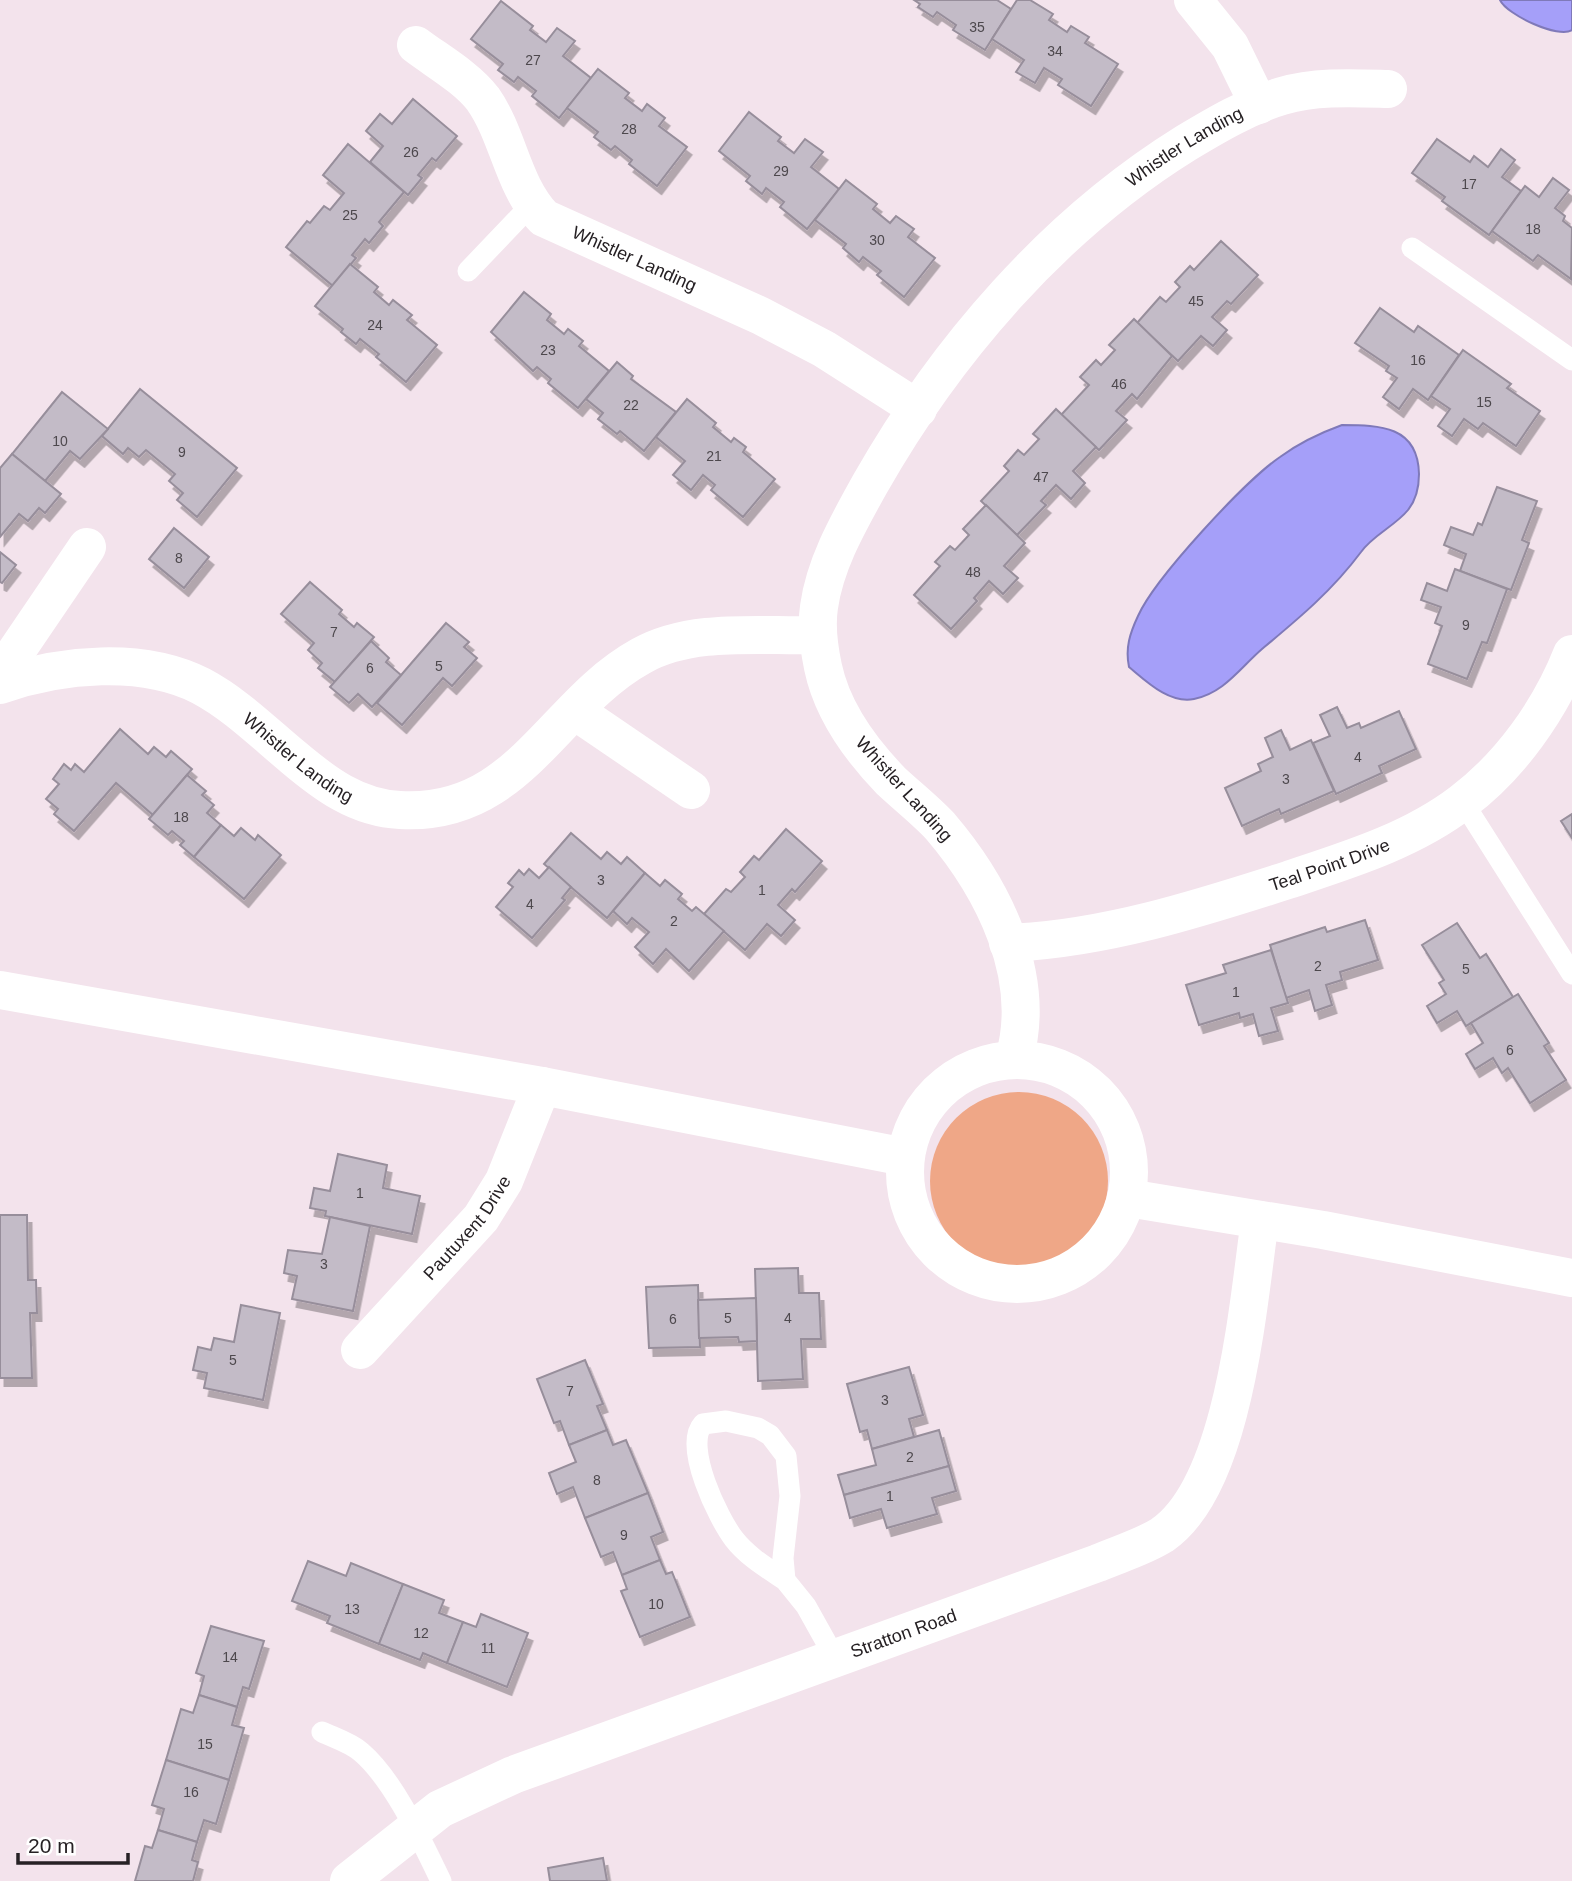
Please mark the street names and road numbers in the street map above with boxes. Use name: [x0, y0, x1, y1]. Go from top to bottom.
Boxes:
street label: Whistler Landing: [1122, 103, 1246, 191]
street label: Whistler Landing: [569, 222, 700, 296]
street label: Whistler Landing: [239, 709, 356, 807]
street label: Whistler Landing: [852, 732, 956, 846]
street label: Teal Point Drive: [1267, 835, 1393, 895]
street label: Pautuxent Drive: [419, 1172, 515, 1284]
street label: Stratton Road: [848, 1605, 959, 1662]

